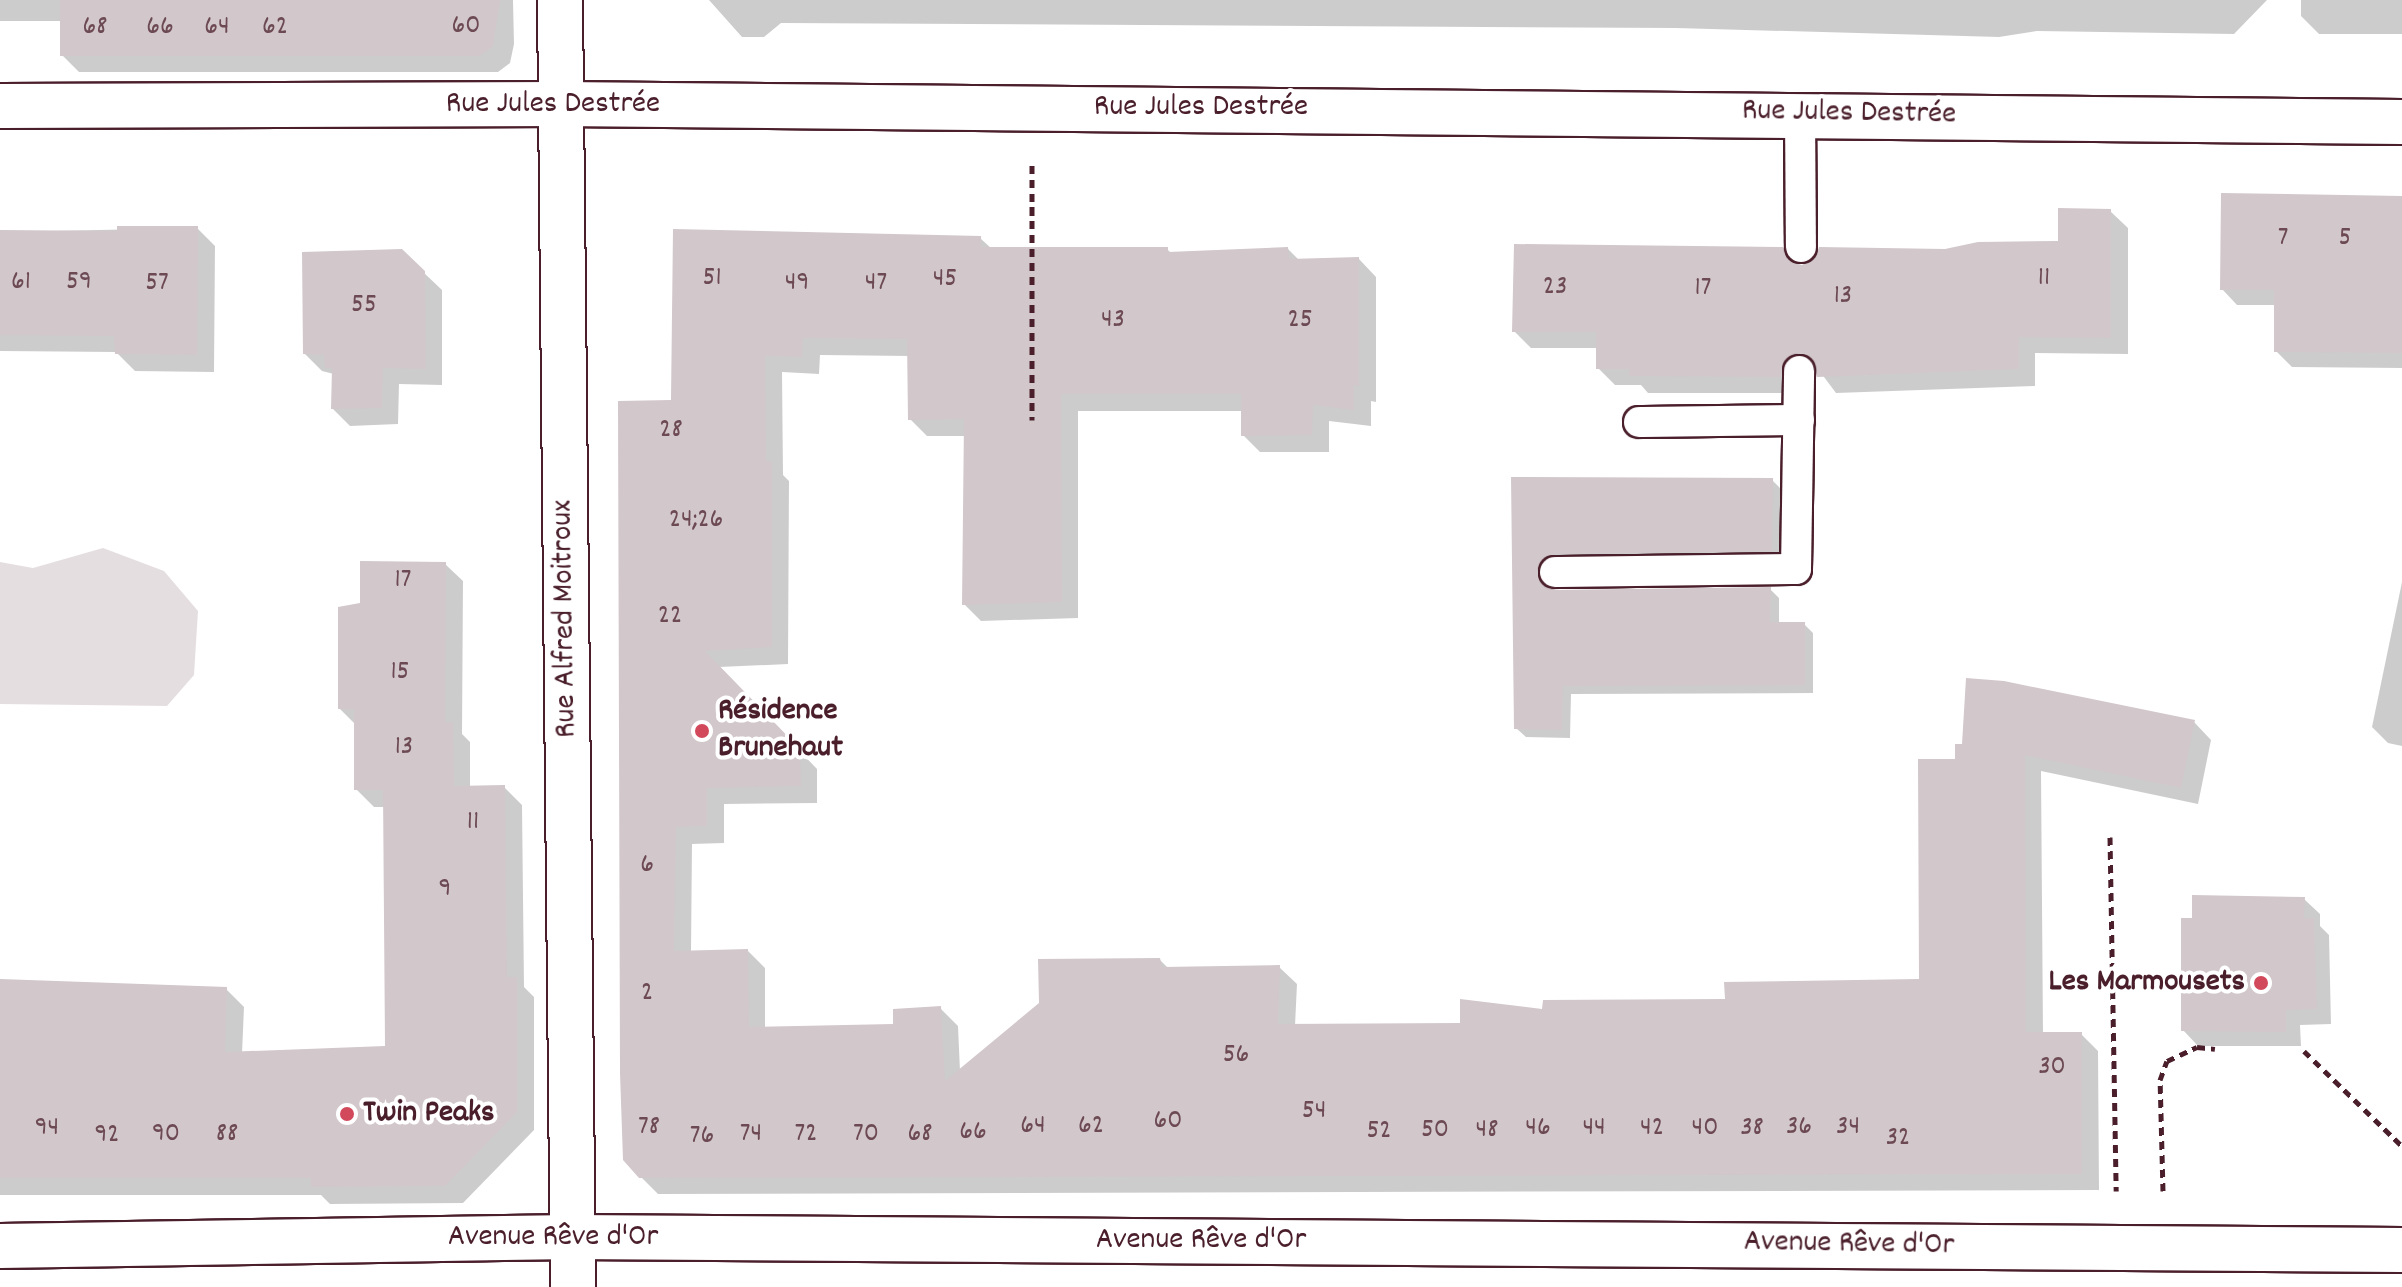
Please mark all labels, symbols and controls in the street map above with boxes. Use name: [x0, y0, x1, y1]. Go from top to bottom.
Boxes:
house number: 60: [452, 10, 480, 44]
house number: 68: [83, 11, 107, 45]
house number: 66: [146, 11, 174, 45]
house number: 64: [204, 11, 230, 45]
house number: 62: [262, 11, 288, 45]
street label: Rue Jules Destrée: [446, 86, 660, 124]
street label: Rue Jules Destrée: [1094, 89, 1308, 127]
street label: Rue Jules Destrée: [1742, 93, 1956, 135]
house number: 7: [2278, 222, 2288, 256]
house number: 5: [2339, 222, 2351, 256]
house number: 51: [702, 262, 722, 296]
house number: 11: [2038, 262, 2050, 296]
house number: 45: [933, 263, 957, 297]
house number: 61: [11, 266, 31, 300]
house number: 59: [66, 266, 92, 300]
house number: 57: [145, 267, 169, 301]
house number: 49: [785, 267, 809, 301]
house number: 47: [865, 267, 887, 301]
house number: 23: [1543, 271, 1567, 305]
house number: 17: [1695, 272, 1711, 306]
house number: 13: [1834, 280, 1852, 314]
house number: 55: [351, 289, 377, 323]
house number: 43: [1101, 304, 1125, 338]
house number: 25: [1287, 304, 1313, 338]
house number: 28: [659, 414, 683, 448]
street label: Rue Alfred Moitroux: [545, 500, 587, 738]
house number: 24;26: [669, 504, 723, 538]
house number: 17: [395, 564, 411, 598]
house number: 22: [658, 600, 682, 634]
house number: 15: [390, 656, 410, 690]
place label: Résidence Brunehaut: [718, 694, 843, 769]
marker: Résidence Brunehaut: [693, 722, 711, 740]
house number: 13: [395, 731, 413, 765]
house number: 11: [467, 806, 479, 840]
house number: 6: [640, 849, 654, 883]
house number: 9: [439, 873, 451, 907]
place label: Les Marmousets: [2049, 964, 2245, 1002]
marker: Les Marmousets: [2252, 974, 2270, 992]
house number: 2: [641, 977, 653, 1011]
house number: 56: [1223, 1039, 1249, 1073]
house number: 30: [2038, 1051, 2066, 1085]
place label: Twin Peaks: [363, 1095, 495, 1133]
house number: 54: [1302, 1095, 1326, 1129]
marker: Twin Peaks: [338, 1105, 356, 1123]
house number: 60: [1154, 1105, 1182, 1139]
house number: 64: [1020, 1110, 1046, 1144]
house number: 62: [1078, 1110, 1104, 1144]
house number: 78: [638, 1111, 660, 1145]
house number: 36: [1786, 1111, 1812, 1145]
house number: 34: [1836, 1111, 1860, 1145]
house number: 94: [35, 1112, 59, 1146]
house number: 46: [1525, 1112, 1551, 1146]
house number: 44: [1582, 1112, 1606, 1146]
house number: 42: [1640, 1112, 1664, 1146]
house number: 40: [1692, 1112, 1718, 1146]
house number: 38: [1740, 1112, 1764, 1146]
house number: 50: [1421, 1114, 1449, 1148]
house number: 48: [1476, 1114, 1498, 1148]
house number: 52: [1366, 1115, 1392, 1149]
house number: 66: [959, 1116, 987, 1150]
house number: 90: [152, 1118, 180, 1152]
house number: 88: [216, 1118, 238, 1152]
house number: 74: [740, 1118, 762, 1152]
house number: 72: [795, 1118, 817, 1152]
house number: 70: [853, 1118, 879, 1152]
house number: 68: [908, 1118, 932, 1152]
house number: 92: [94, 1119, 120, 1153]
house number: 76: [690, 1120, 714, 1154]
house number: 32: [1886, 1122, 1910, 1156]
street label: Avenue Rêve d'Or: [448, 1219, 658, 1257]
street label: Avenue Rêve d'Or: [1096, 1222, 1306, 1260]
street label: Avenue Rêve d'Or: [1743, 1224, 1955, 1266]

